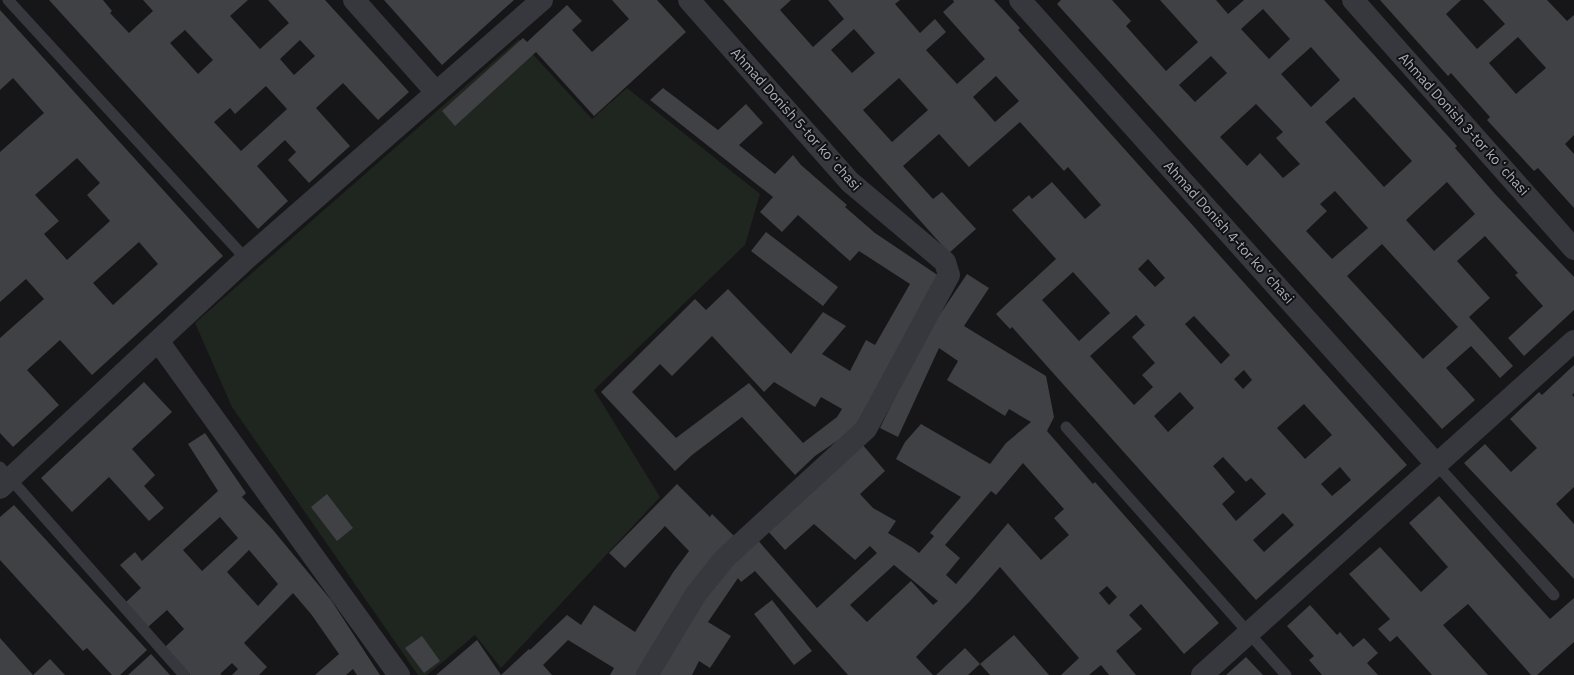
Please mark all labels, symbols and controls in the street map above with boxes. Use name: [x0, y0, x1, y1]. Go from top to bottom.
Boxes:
street label: Ahmad Donish 5-tor koʻchasi: [727, 44, 865, 194]
street label: Ahmad Donish 3-tor koʻchasi: [1395, 49, 1533, 199]
street label: Ahmad Donish 4-tor koʻchasi: [1160, 157, 1298, 307]

